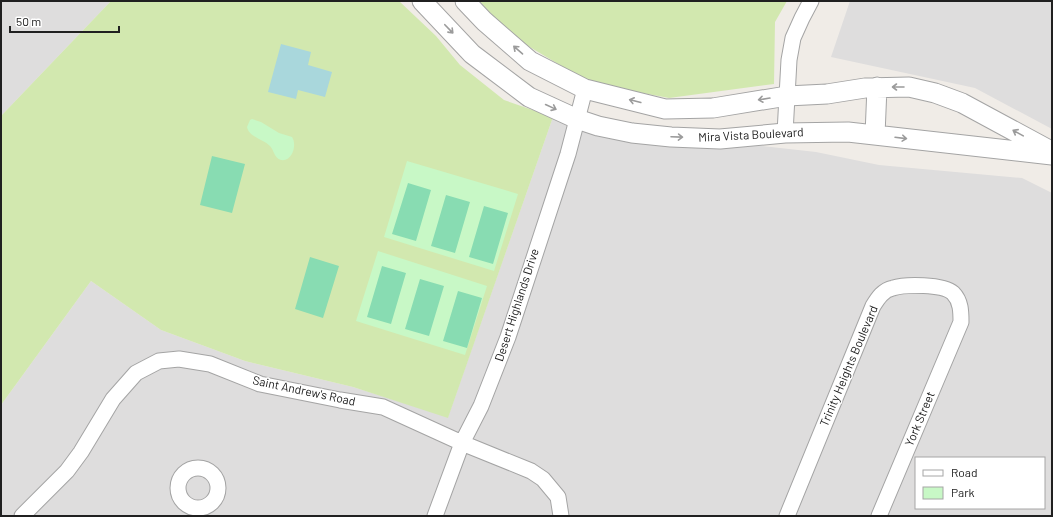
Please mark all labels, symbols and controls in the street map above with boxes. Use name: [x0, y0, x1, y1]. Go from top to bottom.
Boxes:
scale bar: [10, 8, 119, 34]
text: 50 m: [16, 14, 41, 28]
one-way arrow: [444, 24, 453, 34]
one-way arrow: [513, 46, 523, 55]
one-way arrow: [892, 83, 905, 91]
one-way arrow: [758, 95, 771, 103]
one-way arrow: [629, 97, 642, 104]
one-way arrow: [545, 104, 557, 111]
street label: Mira Vista Boulevard: [698, 124, 804, 144]
one-way arrow: [1012, 129, 1024, 137]
one-way arrow: [670, 134, 683, 141]
one-way arrow: [894, 134, 907, 142]
street label: Desert Highlands Drive: [491, 247, 541, 363]
street label: Trinity Heights Boulevard: [816, 303, 880, 428]
street label: Saint Andrew's Road: [251, 372, 357, 408]
street label: York Street: [901, 389, 937, 448]
legend: [915, 457, 1045, 509]
text: Road: [951, 465, 978, 479]
text: Park: [951, 485, 975, 499]

